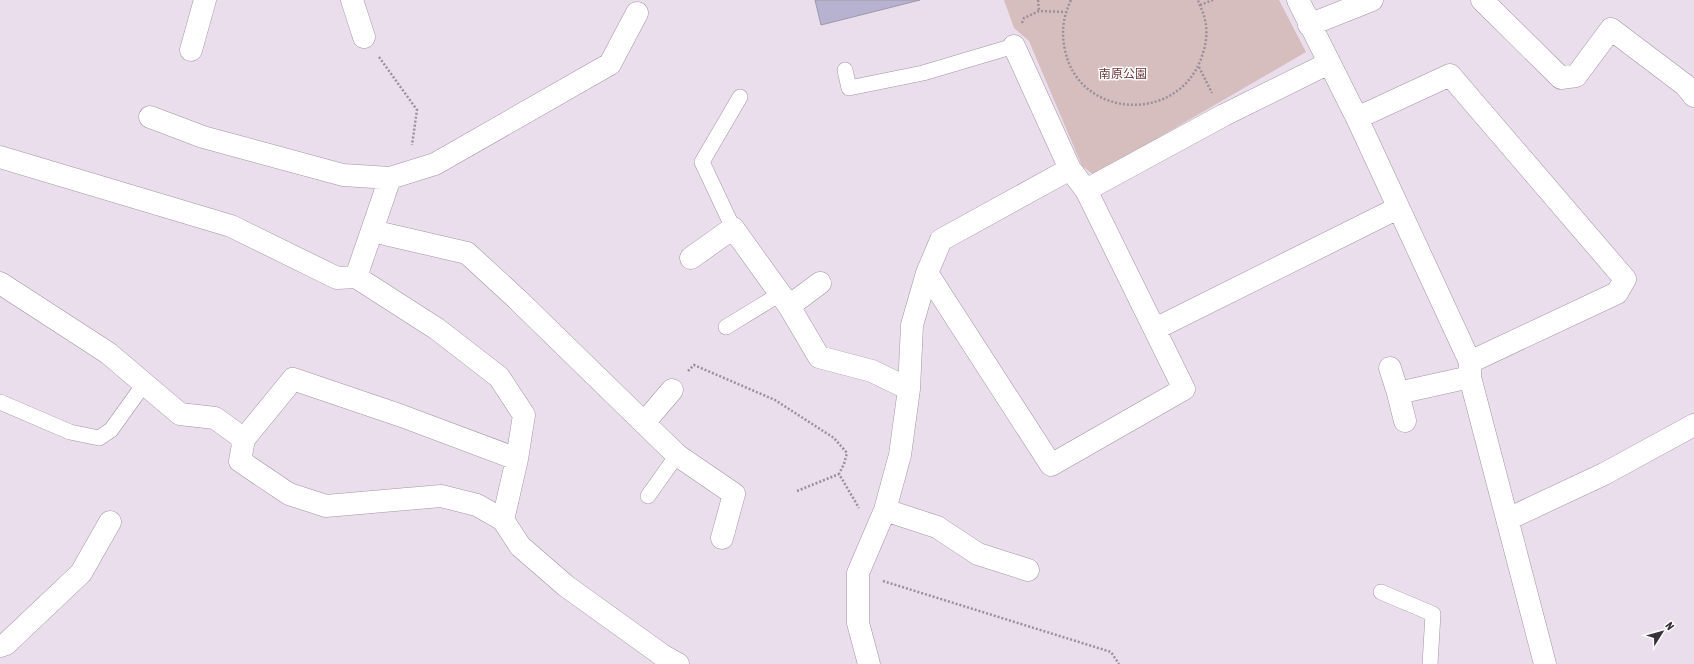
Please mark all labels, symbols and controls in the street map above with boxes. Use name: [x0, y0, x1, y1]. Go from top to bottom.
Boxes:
park label: 南原公園: [1099, 67, 1147, 81]
north arrow: [1642, 612, 1682, 652]
text: N: [1663, 620, 1677, 632]

